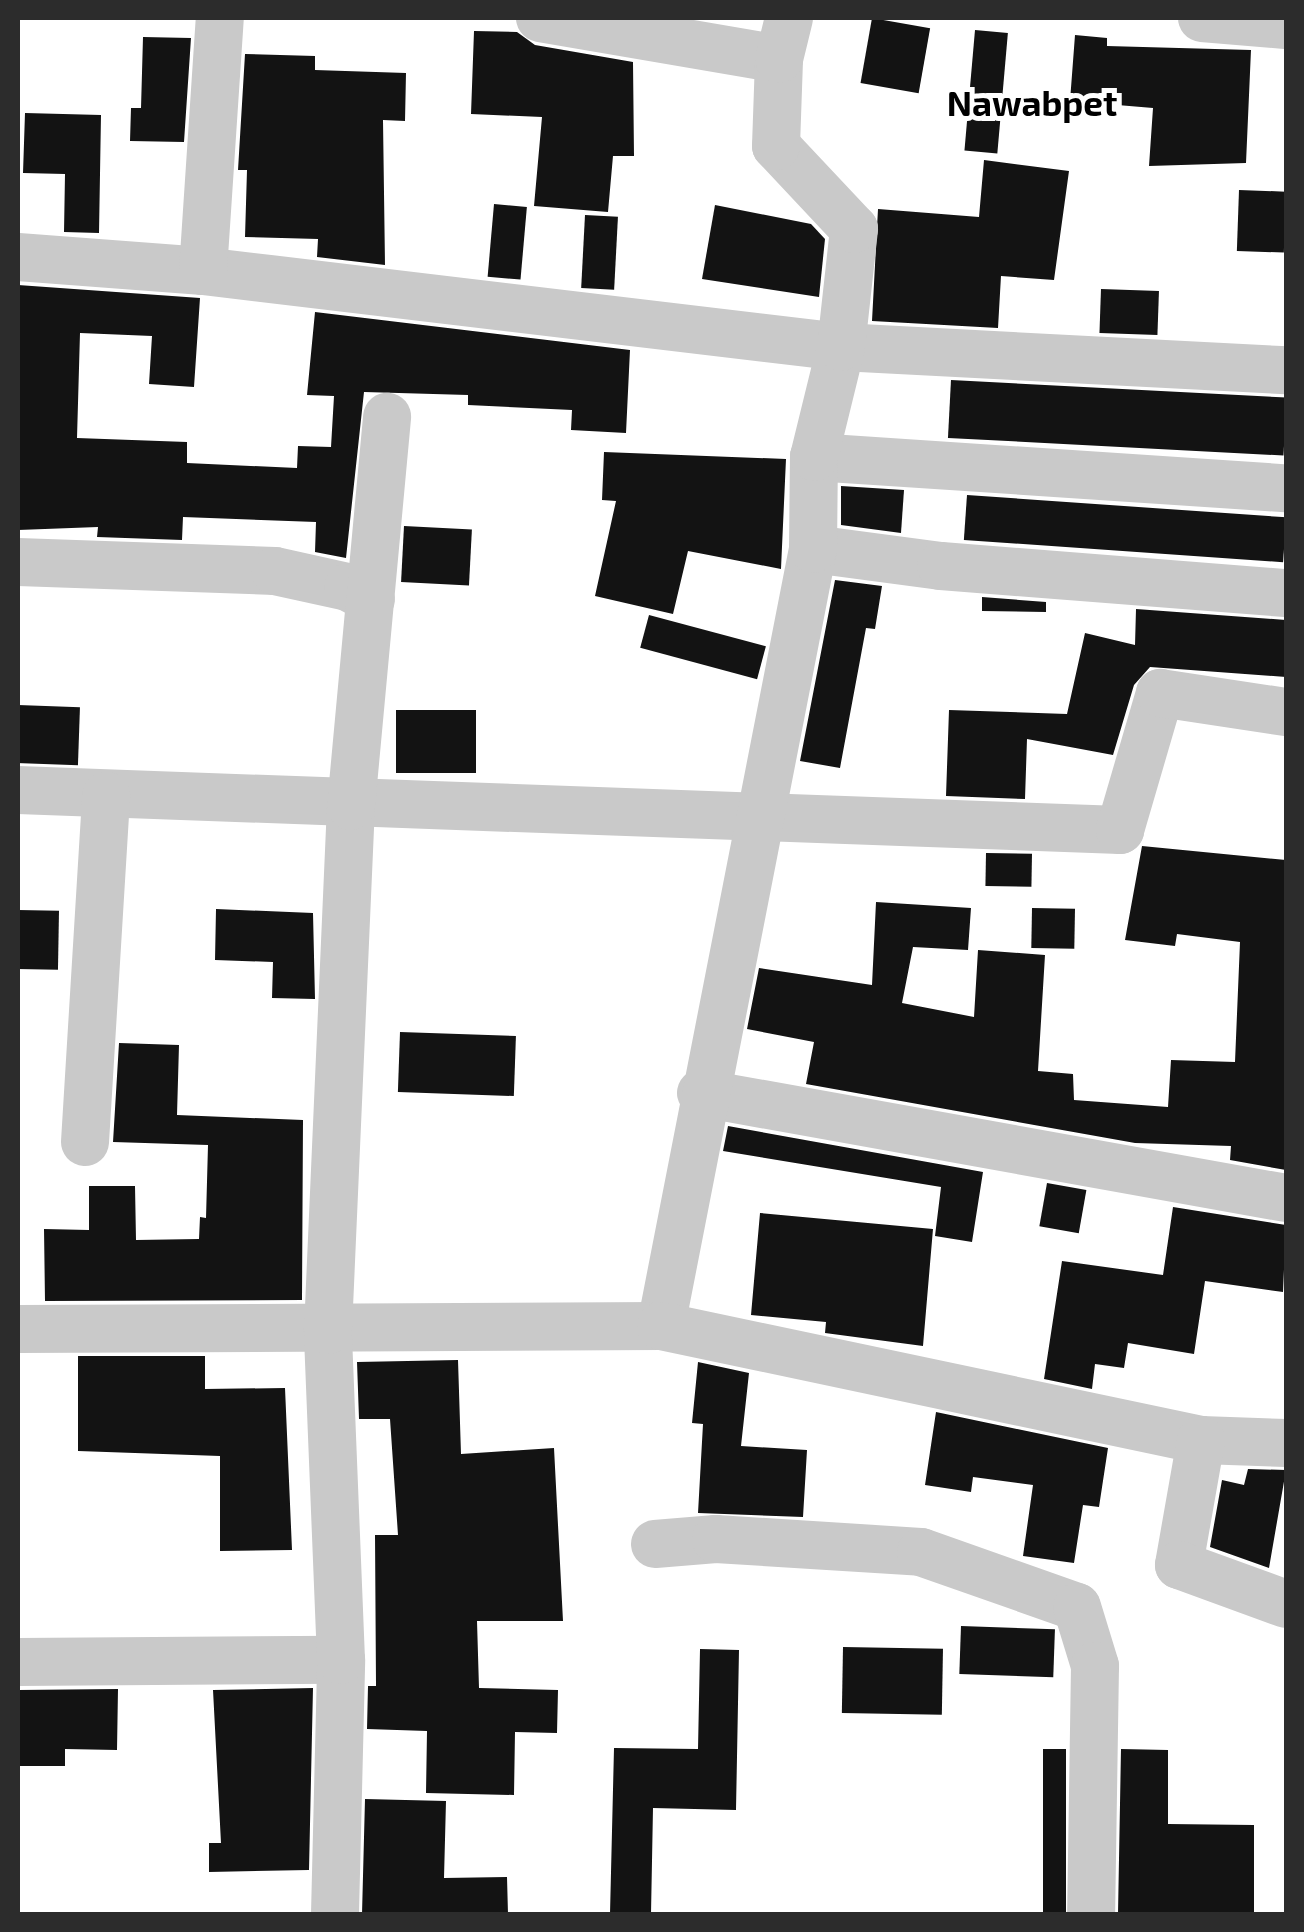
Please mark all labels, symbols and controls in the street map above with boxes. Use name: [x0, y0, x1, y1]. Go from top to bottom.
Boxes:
district label: Nawabpet: [947, 81, 1117, 123]

